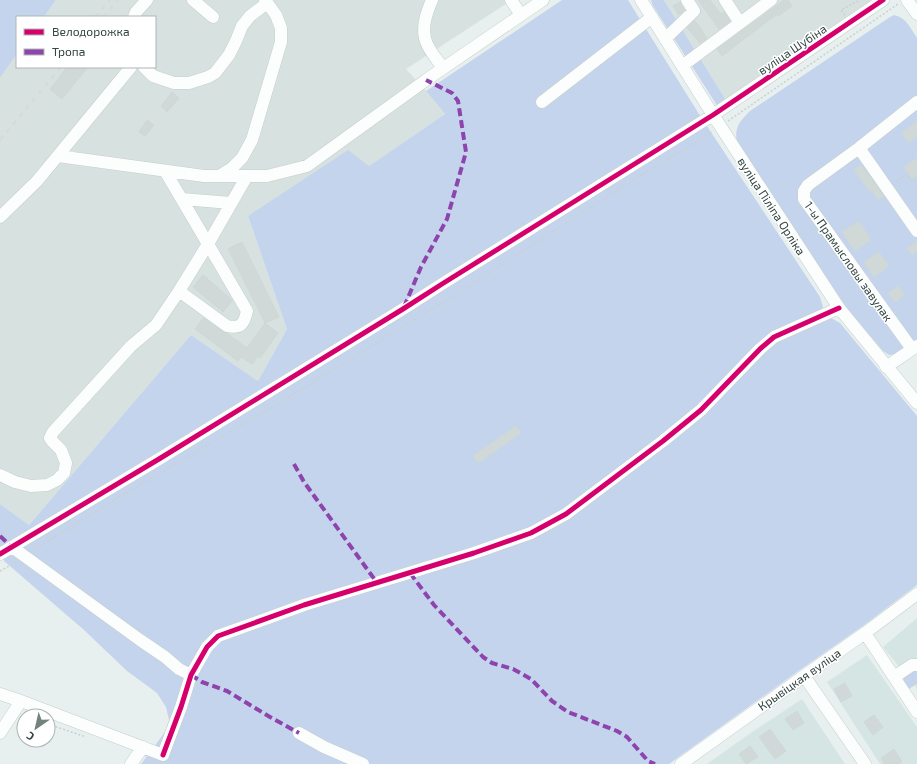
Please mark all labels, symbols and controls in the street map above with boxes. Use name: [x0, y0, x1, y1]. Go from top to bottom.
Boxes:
legend: [16, 16, 156, 68]
street label: вуліца Шубіна: [755, 21, 830, 78]
text: Велодорожка: [52, 24, 130, 38]
text: Тропа: [52, 44, 85, 58]
street label: вуліца Піліпа Орліка: [734, 155, 809, 258]
street label: 1-ы Прамысловы завулак: [801, 198, 896, 325]
street label: Крывіцкая вуліца: [755, 645, 844, 714]
north arrow: [16, 708, 56, 748]
text: С: [23, 729, 36, 744]

